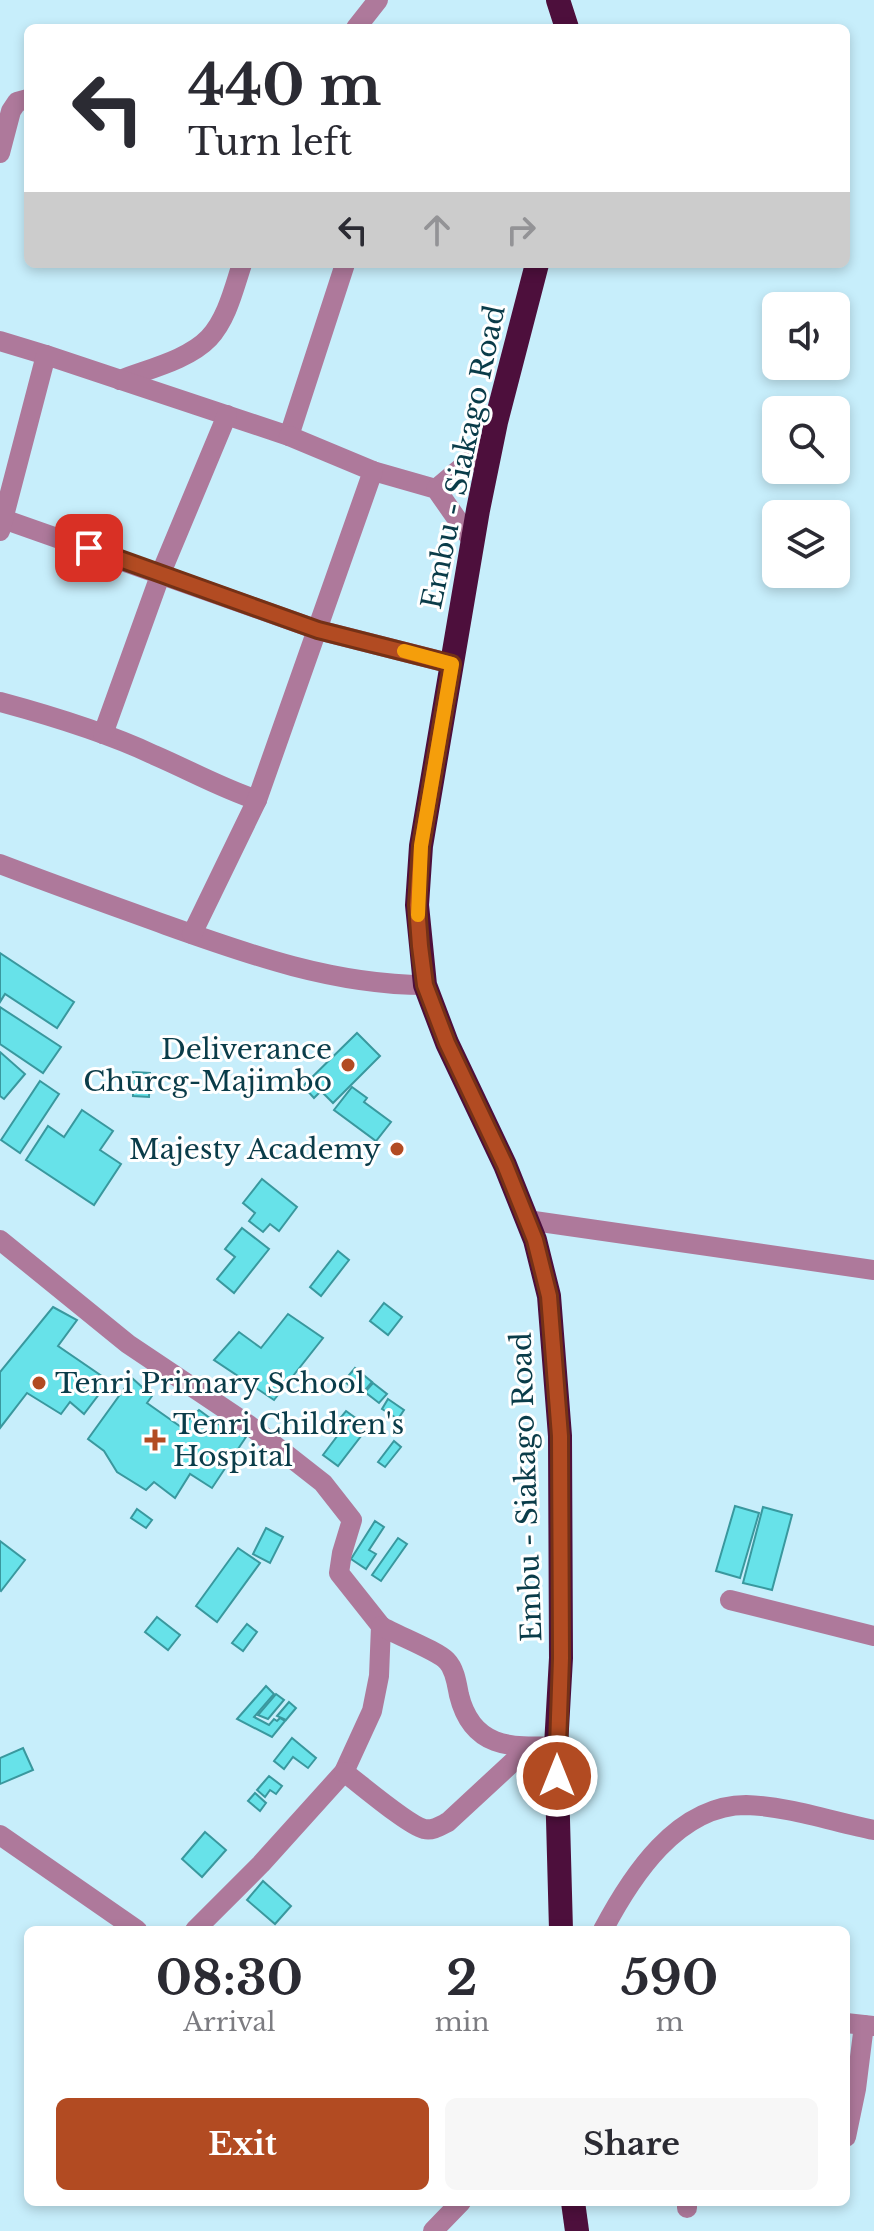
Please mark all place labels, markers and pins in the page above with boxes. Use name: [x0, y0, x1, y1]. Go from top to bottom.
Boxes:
pin: [55, 514, 123, 582]
place label: Deliverance Churcg-Majimbo: [83, 1032, 332, 1099]
marker: Deliverance Churcg-Majimbo: [339, 1056, 357, 1074]
place label: Majesty Academy: [129, 1132, 381, 1167]
marker: Majesty Academy: [388, 1140, 406, 1158]
place label: Tenri Primary School: [55, 1366, 365, 1401]
marker: Tenri Primary School: [30, 1374, 48, 1392]
place label: Tenri Children's Hospital: [173, 1407, 404, 1474]
marker: Tenri Children's Hospital: [144, 1429, 166, 1451]

